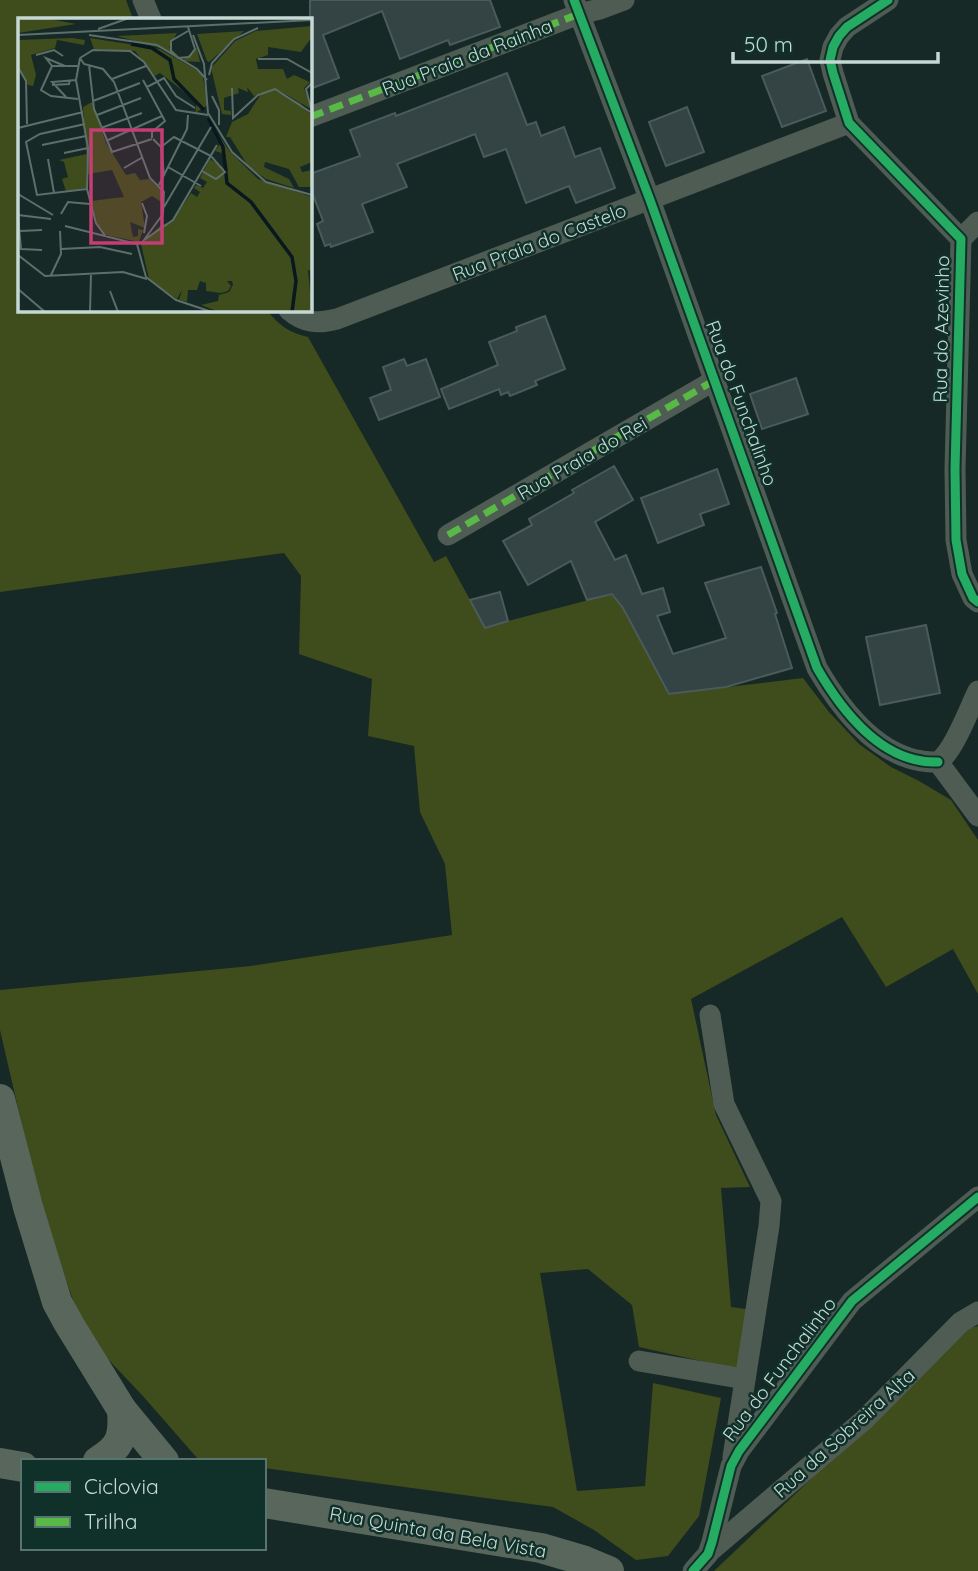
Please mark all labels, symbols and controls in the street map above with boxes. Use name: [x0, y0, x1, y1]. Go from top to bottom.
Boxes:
street label: Rua Praia da Rainha: [378, 13, 556, 101]
inset map: [18, 18, 312, 312]
scale bar: [733, 21, 938, 65]
text: 50 m: [744, 31, 793, 57]
street label: Rua Praia do Castelo: [449, 198, 629, 286]
street label: Rua do Azevinho: [928, 255, 954, 403]
street label: Rua do Funchalinho: [701, 317, 783, 489]
street label: Rua Praia do Rei: [513, 411, 651, 505]
street label: Rua do Funchalinho: [717, 1292, 841, 1446]
street label: Rua da Sobreira Alta: [768, 1363, 920, 1503]
legend: [21, 1459, 266, 1550]
text: Ciclovia: [84, 1473, 159, 1499]
street label: Rua Quinta da Bela Vista: [328, 1501, 548, 1563]
text: Trilha: [84, 1508, 138, 1534]

